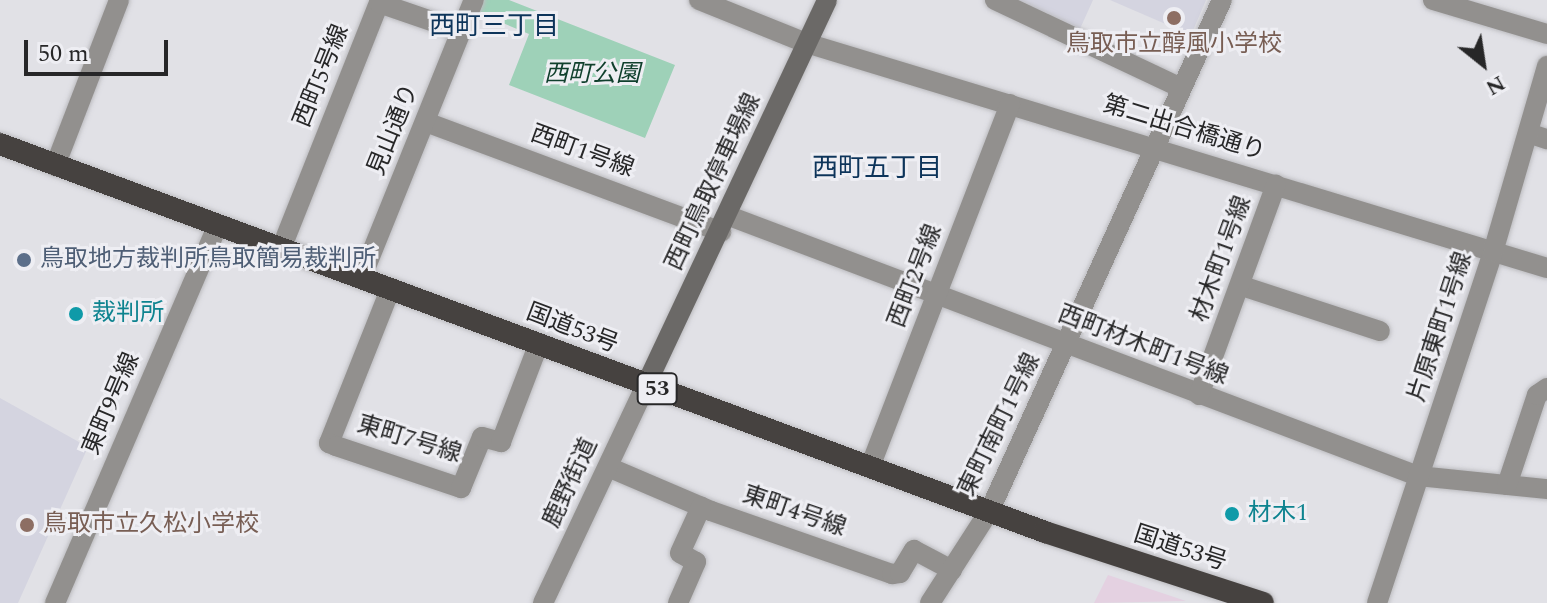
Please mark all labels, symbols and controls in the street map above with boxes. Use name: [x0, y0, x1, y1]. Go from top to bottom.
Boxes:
marker: 鳥取市立醇風小学校: [1165, 9, 1183, 27]
district label: 西町三丁目: [429, 11, 559, 43]
street label: 西町5号線: [288, 21, 356, 131]
scale bar: [28, 24, 172, 74]
north arrow: [1443, 24, 1523, 104]
place label: 鳥取市立醇風小学校: [1066, 31, 1282, 59]
text: 50 m: [38, 36, 89, 72]
park label: 西町公園: [544, 61, 640, 89]
text: N: [1479, 66, 1511, 104]
street label: 見山通り: [363, 80, 425, 180]
street label: 西町鳥取停車場線: [660, 89, 768, 275]
street label: 第二出合橋通り: [1099, 91, 1269, 167]
street label: 西町1号線: [526, 120, 638, 184]
district label: 西町五丁目: [812, 153, 942, 185]
street label: 材木町1号線: [1186, 192, 1258, 326]
street label: 西町2号線: [883, 220, 949, 332]
place label: 鳥取地方裁判所鳥取簡易裁判所: [40, 246, 376, 274]
street label: 片原東町1号線: [1403, 248, 1479, 406]
marker: 鳥取地方裁判所鳥取簡易裁判所: [15, 251, 33, 269]
street label: 国道53号: [522, 298, 622, 360]
place label: 裁判所: [92, 300, 164, 328]
street label: 西町材木町1号線: [1054, 300, 1232, 392]
marker: 裁判所: [67, 305, 85, 323]
street label: 東町9号線: [78, 349, 146, 459]
street label: 東町南町1号線: [953, 349, 1047, 501]
road number: 53: [635, 371, 679, 407]
street label: 東町7号線: [353, 410, 465, 470]
street label: 鹿野街道: [538, 433, 604, 533]
street label: 東町4号線: [738, 481, 850, 543]
place label: 材木1: [1248, 500, 1308, 528]
marker: 材木1: [1223, 505, 1241, 523]
place label: 鳥取市立久松小学校: [43, 511, 259, 539]
marker: 鳥取市立久松小学校: [18, 516, 36, 534]
street label: 国道53号: [1130, 520, 1230, 578]

